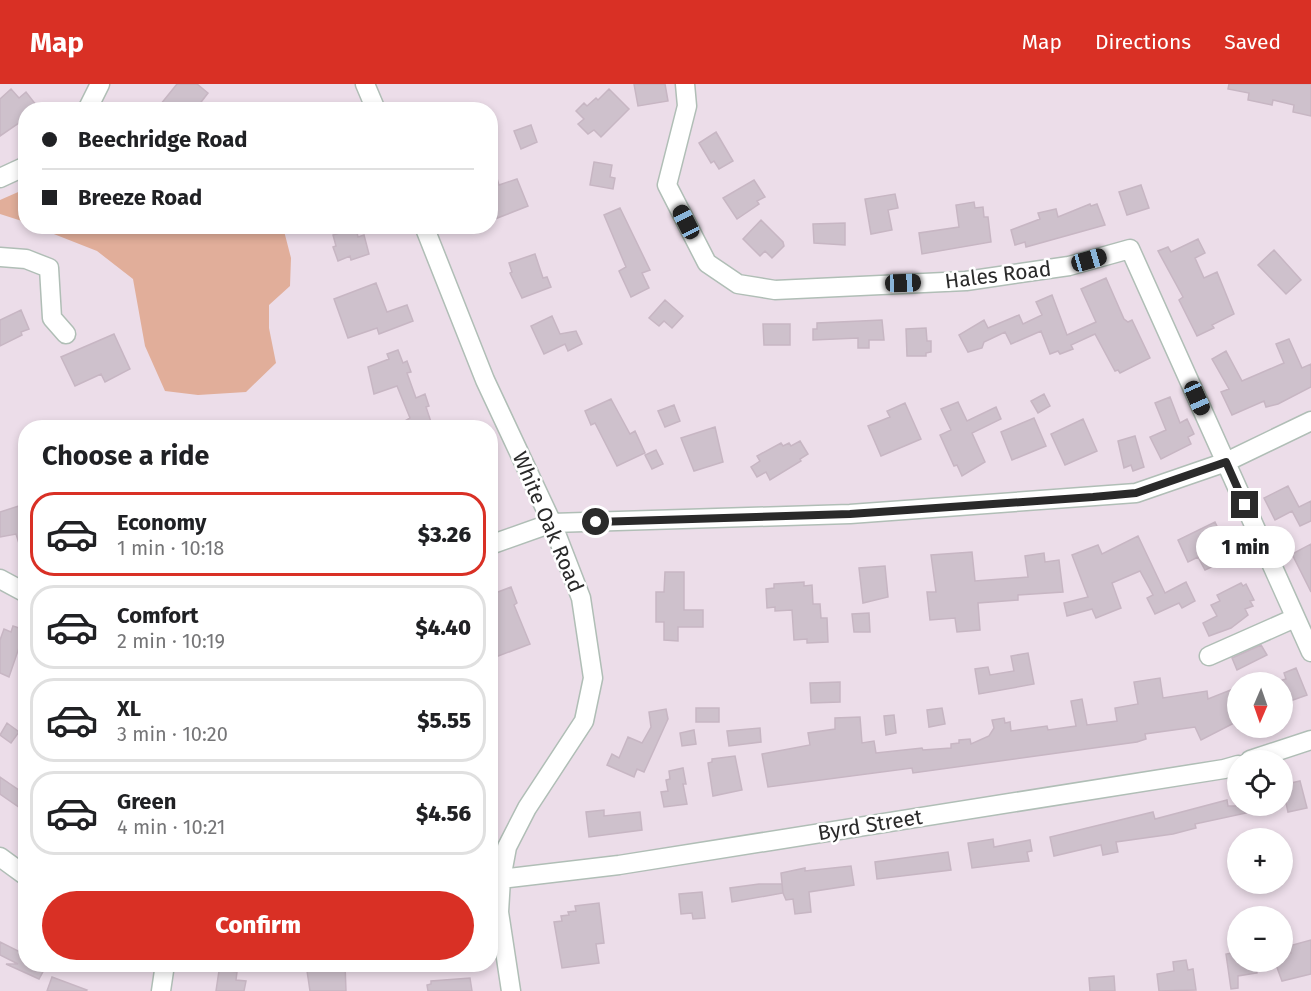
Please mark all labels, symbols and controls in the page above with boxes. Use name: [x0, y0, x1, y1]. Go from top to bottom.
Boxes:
text: Map: [30, 26, 84, 59]
text: Map: [1022, 29, 1062, 55]
text: Directions: [1095, 29, 1191, 55]
text: Saved: [1224, 29, 1281, 55]
text: Beechridge Road: [78, 126, 247, 153]
text: Breeze Road: [78, 184, 202, 211]
car: [670, 202, 702, 242]
car: [1069, 246, 1109, 274]
street label: Hales Road: [943, 256, 1053, 294]
car: [885, 273, 921, 293]
car: [1181, 378, 1213, 418]
text: Choose a ride: [42, 440, 209, 472]
street label: White Oak Road: [507, 448, 589, 596]
route end: [1231, 491, 1258, 518]
icon: car: [45, 507, 99, 561]
route start: [582, 508, 609, 535]
text: Economy: [117, 509, 206, 536]
text: $3.26: [418, 521, 471, 548]
callout: 1 min: [1196, 526, 1294, 568]
text: 1 min: [1222, 535, 1269, 559]
text: 1 min · 10:18: [117, 536, 224, 560]
icon: car: [45, 600, 99, 654]
text: Comfort: [117, 602, 198, 629]
text: $4.40: [416, 614, 471, 641]
text: 2 min · 10:19: [117, 629, 225, 653]
north arrow: [1227, 672, 1293, 738]
map controls: [1227, 672, 1293, 972]
icon: car: [45, 693, 99, 747]
text: XL: [117, 695, 141, 722]
text: $5.55: [417, 707, 471, 734]
text: 3 min · 10:20: [117, 722, 228, 746]
button: locate: [1227, 750, 1293, 816]
icon: car: [45, 786, 99, 840]
text: Green: [117, 788, 176, 815]
text: $4.56: [416, 800, 471, 827]
street label: Byrd Street: [816, 804, 925, 846]
text: 4 min · 10:21: [117, 815, 226, 839]
button: +: [1227, 828, 1293, 894]
button: Confirm: [42, 891, 474, 960]
button: −: [1227, 906, 1293, 972]

